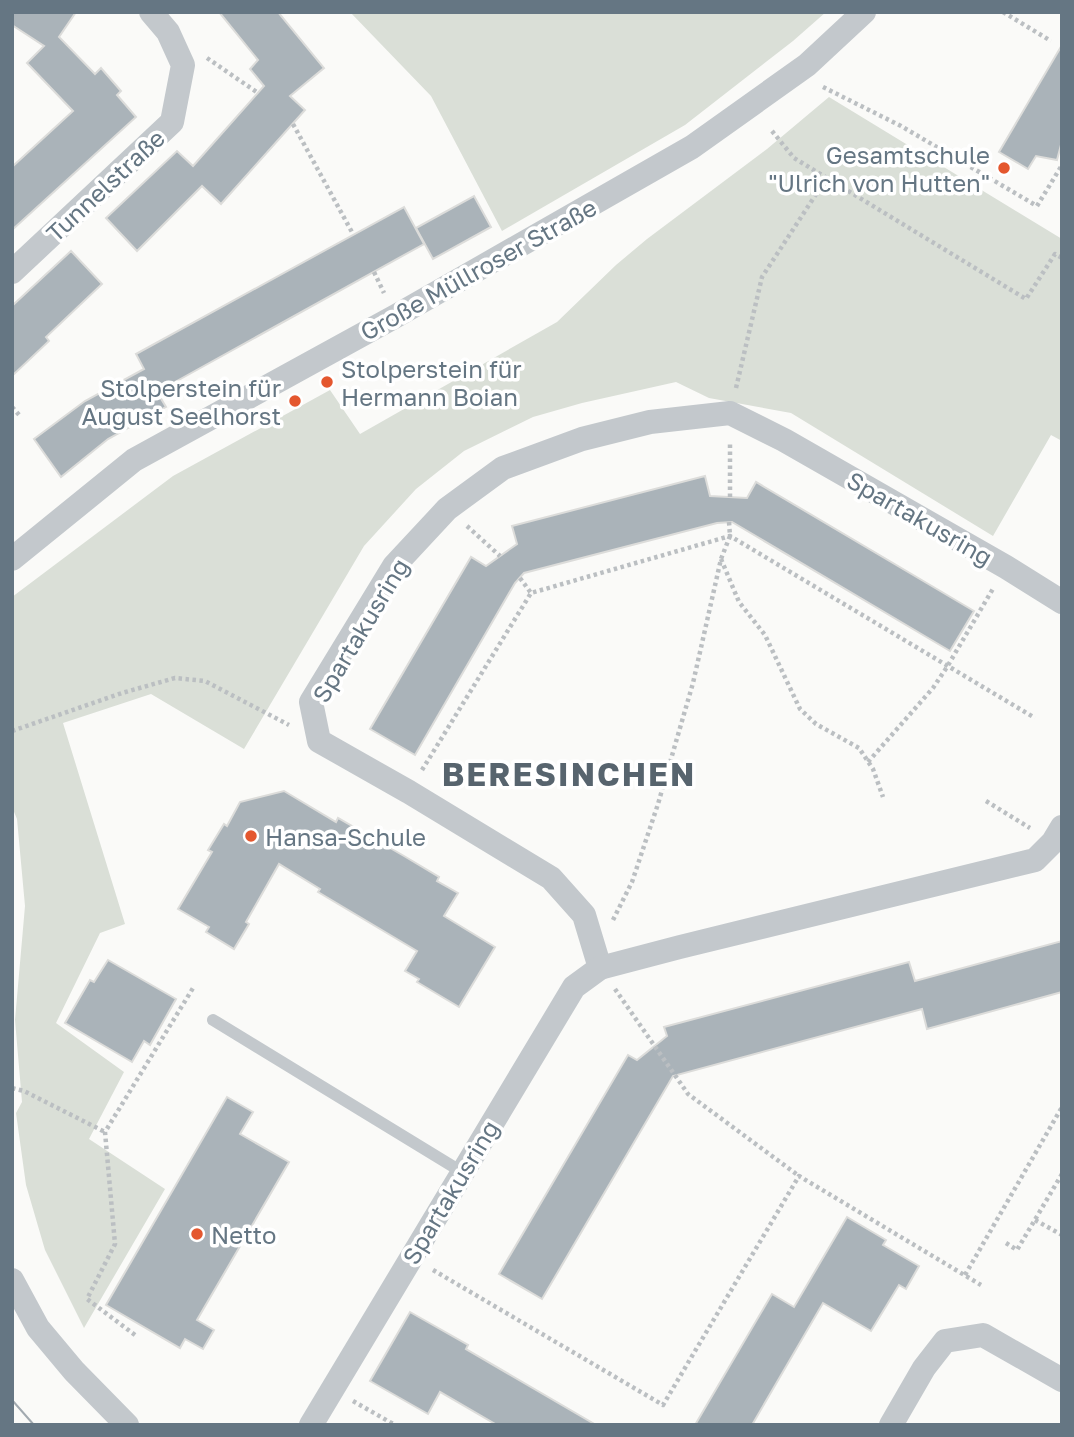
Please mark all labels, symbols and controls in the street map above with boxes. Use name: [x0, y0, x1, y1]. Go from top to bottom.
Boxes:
street label: Tunnelstraße: [40, 123, 170, 247]
place label: Gesamtschule "Ulrich von Hutten": [768, 140, 990, 197]
marker: Gesamtschule "Ulrich von Hutten": [996, 160, 1012, 176]
street label: Große Müllroser Straße: [355, 192, 601, 346]
place label: Stolperstein für Hermann Boian: [341, 354, 522, 411]
place label: Stolperstein für August Seelhorst: [82, 373, 281, 430]
marker: Stolperstein für Hermann Boian: [319, 374, 335, 390]
marker: Stolperstein für August Seelhorst: [287, 393, 303, 409]
street label: Spartakusring: [842, 465, 998, 571]
street label: Spartakusring: [306, 553, 414, 707]
district label: BERESINCHEN: [442, 755, 696, 793]
place label: Hansa-Schule: [265, 822, 426, 851]
marker: Hansa-Schule: [243, 828, 259, 844]
street label: Spartakusring: [396, 1115, 504, 1269]
place label: Netto: [211, 1220, 277, 1249]
marker: Netto: [189, 1226, 205, 1242]

